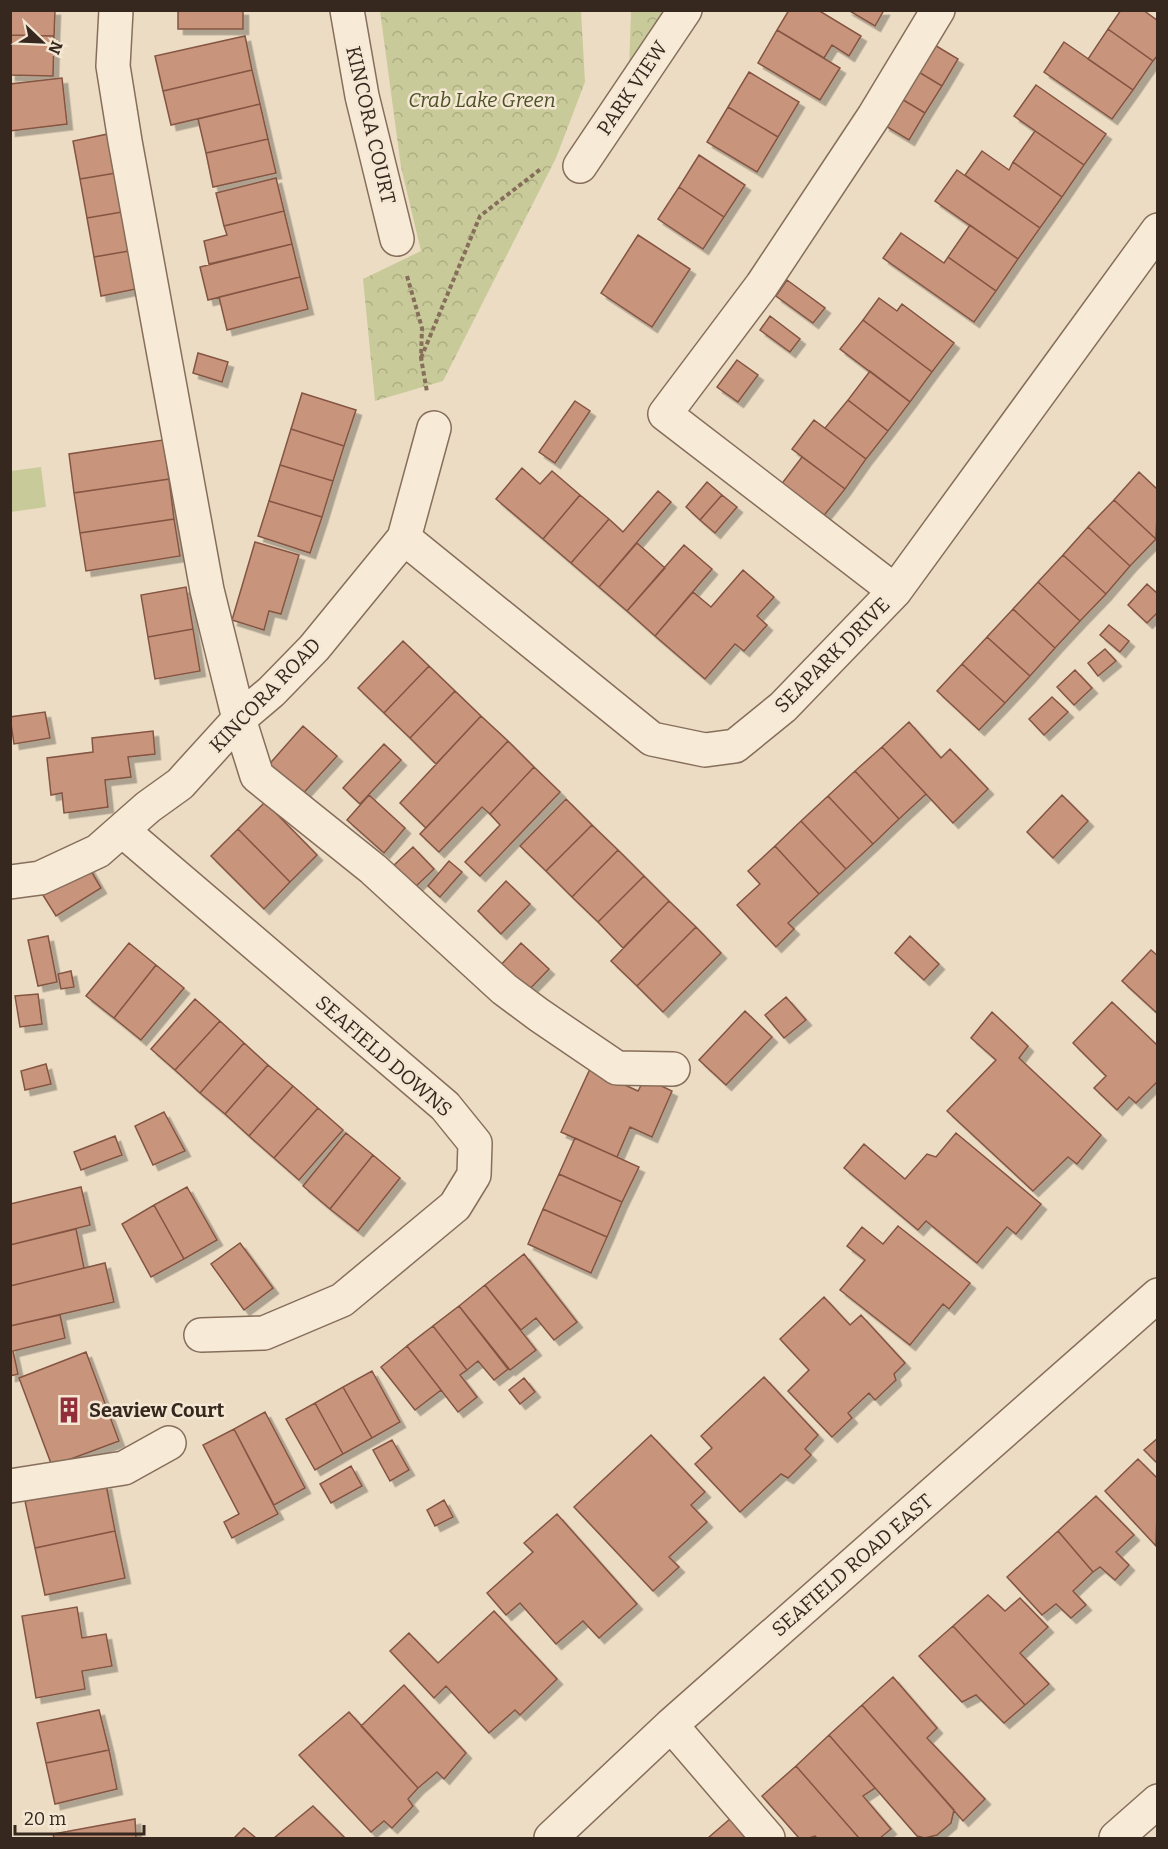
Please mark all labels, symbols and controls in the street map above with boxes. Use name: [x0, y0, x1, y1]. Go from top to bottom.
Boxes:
north arrow: [12, 12, 72, 72]
street label: PARK VIEW: [592, 36, 673, 140]
text: N: [44, 38, 67, 57]
street label: KINCORA COURT: [341, 44, 401, 206]
park label: Crab Lake Green: [408, 88, 556, 112]
street label: SEAPARK DRIVE: [769, 592, 895, 718]
street label: KINCORA ROAD: [204, 633, 326, 757]
street label: SEAFIELD DOWNS: [311, 990, 457, 1122]
building icon: Seaview Court: [54, 1395, 84, 1425]
place label: Seaview Court: [89, 1398, 225, 1422]
street label: SEAFIELD ROAD EAST: [767, 1488, 937, 1641]
scale bar: [15, 1798, 144, 1836]
text: 20 m: [24, 1808, 66, 1830]

